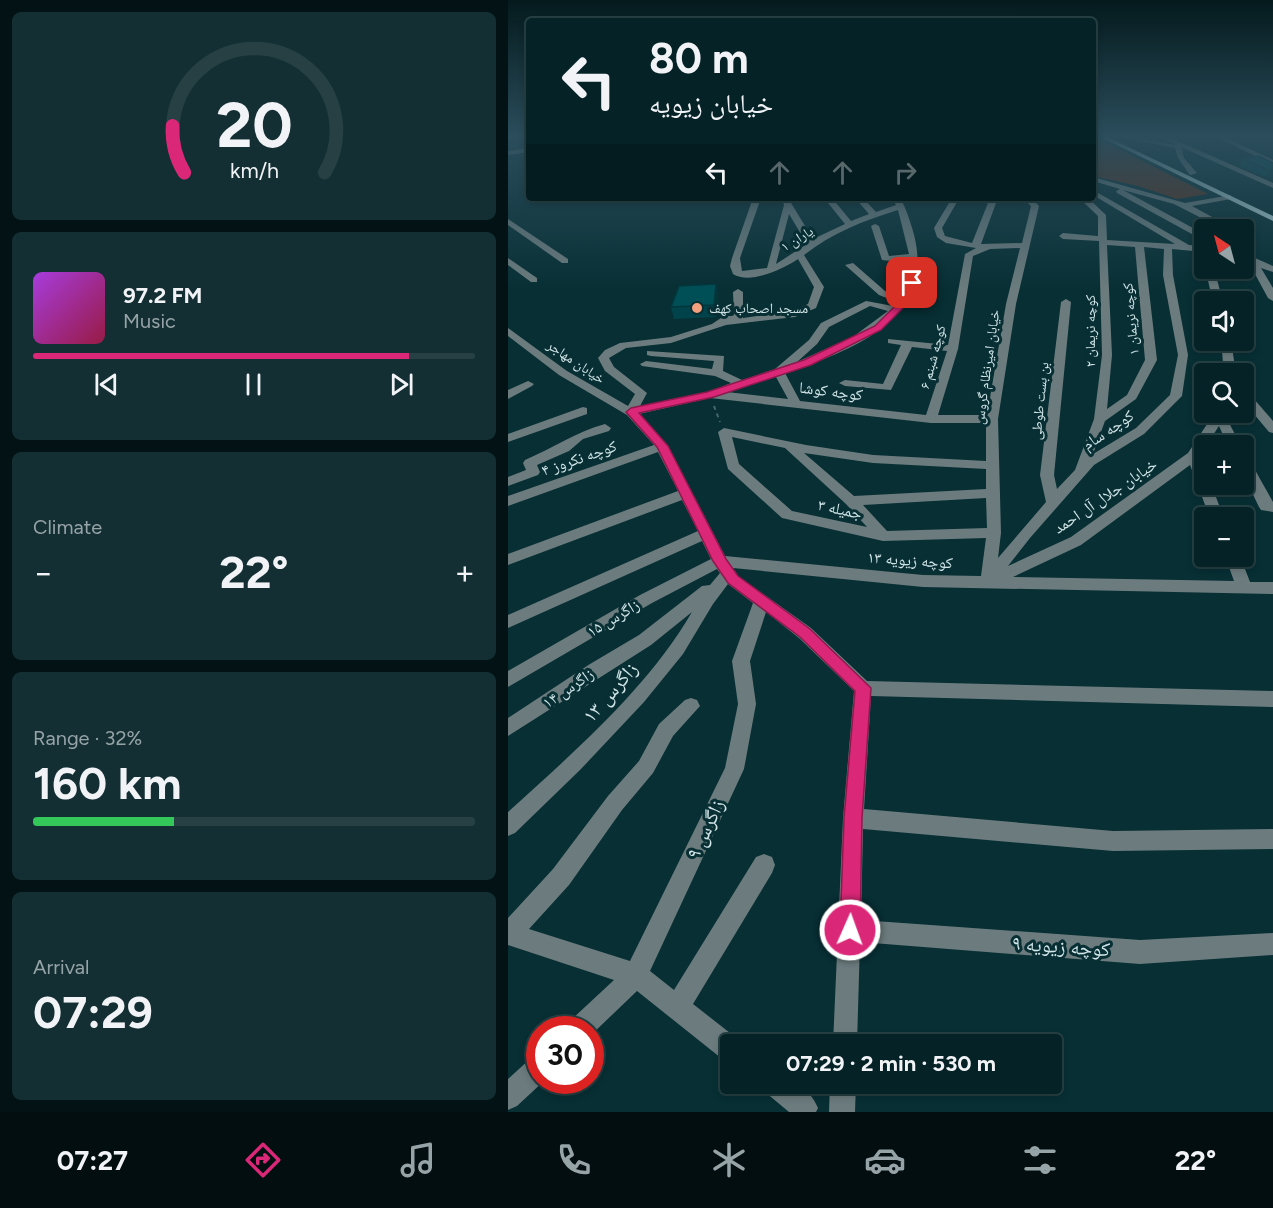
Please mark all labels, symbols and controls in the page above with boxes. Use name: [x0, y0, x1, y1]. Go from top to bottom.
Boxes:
text: 80 m: [649, 33, 749, 84]
icon: left: [550, 42, 628, 120]
text: خیابان زیویه: [649, 87, 773, 120]
text: 20: [216, 88, 292, 163]
icon: left: [700, 156, 733, 189]
icon: ahead: [763, 156, 796, 189]
icon: ahead: [826, 156, 859, 189]
icon: right: [889, 156, 922, 189]
text: km/h: [230, 158, 278, 183]
north arrow: [1194, 219, 1254, 279]
map controls: [1194, 219, 1254, 567]
street label: یاران ۱: [778, 222, 817, 255]
pin: [886, 257, 937, 308]
icon: arrive: [895, 266, 928, 299]
text: 97.2 FM: [123, 282, 202, 309]
street label: کوچه نریمان ۱: [1119, 282, 1143, 356]
button: sound: [1194, 291, 1254, 351]
street label: کوچه نریمان ۲: [1082, 294, 1099, 367]
place label: مسجد اصحاب کهف: [709, 300, 808, 317]
marker: مسجد اصحاب کهف: [690, 301, 704, 315]
street label: خیابان امیرنظام گروس: [971, 308, 1004, 426]
text: Music: [123, 309, 176, 333]
street label: کوچه شبنم ۶: [916, 323, 951, 391]
street label: خیابان مهاجر: [543, 336, 608, 388]
street label: بن بست طوطی: [1027, 361, 1053, 441]
button: search: [1194, 363, 1254, 423]
icon: previous: [90, 368, 123, 401]
icon: pause: [237, 368, 270, 401]
icon: next: [385, 368, 418, 401]
street label: کوچه کوشا: [798, 378, 864, 404]
street label: کوچه سام: [1079, 406, 1138, 455]
button: +: [1194, 435, 1254, 495]
street label: کوچه نکروز ۴: [539, 436, 620, 480]
street label: خیابان جلال آل احمد: [1050, 454, 1161, 538]
street label: جمیله ۳: [816, 495, 864, 523]
button: −: [1194, 507, 1254, 567]
text: Climate: [33, 515, 102, 539]
text: 22°: [219, 545, 289, 599]
street label: کوچه زیویه ۱۳: [867, 548, 954, 572]
text: −: [33, 553, 54, 592]
text: +: [454, 553, 475, 592]
street label: زاگرس ۱۵: [583, 595, 643, 642]
street label: زاگرس ۱۳: [577, 657, 643, 727]
street label: زاگرس ۱۴: [539, 664, 598, 713]
text: Range · 32%: [33, 726, 142, 750]
text: 160 km: [33, 756, 181, 810]
street label: زاگرس ۹: [681, 795, 729, 863]
position arrow: [818, 898, 882, 962]
street label: کوچه زیویه ۹: [1011, 931, 1111, 961]
text: Arrival: [33, 955, 89, 979]
text: 07:29: [33, 985, 153, 1039]
speed limit sign: 30: [526, 1016, 604, 1094]
text: 07:29 · 2 min · 530 m: [786, 1050, 996, 1077]
icon: directions: [242, 1139, 284, 1181]
icon: music: [397, 1139, 439, 1181]
icon: phone: [553, 1139, 595, 1181]
icon: climate: [708, 1139, 750, 1181]
icon: car: [864, 1139, 906, 1181]
icon: filters: [1019, 1139, 1061, 1181]
text: 07:27: [57, 1144, 128, 1177]
text: 22°: [1175, 1144, 1216, 1177]

